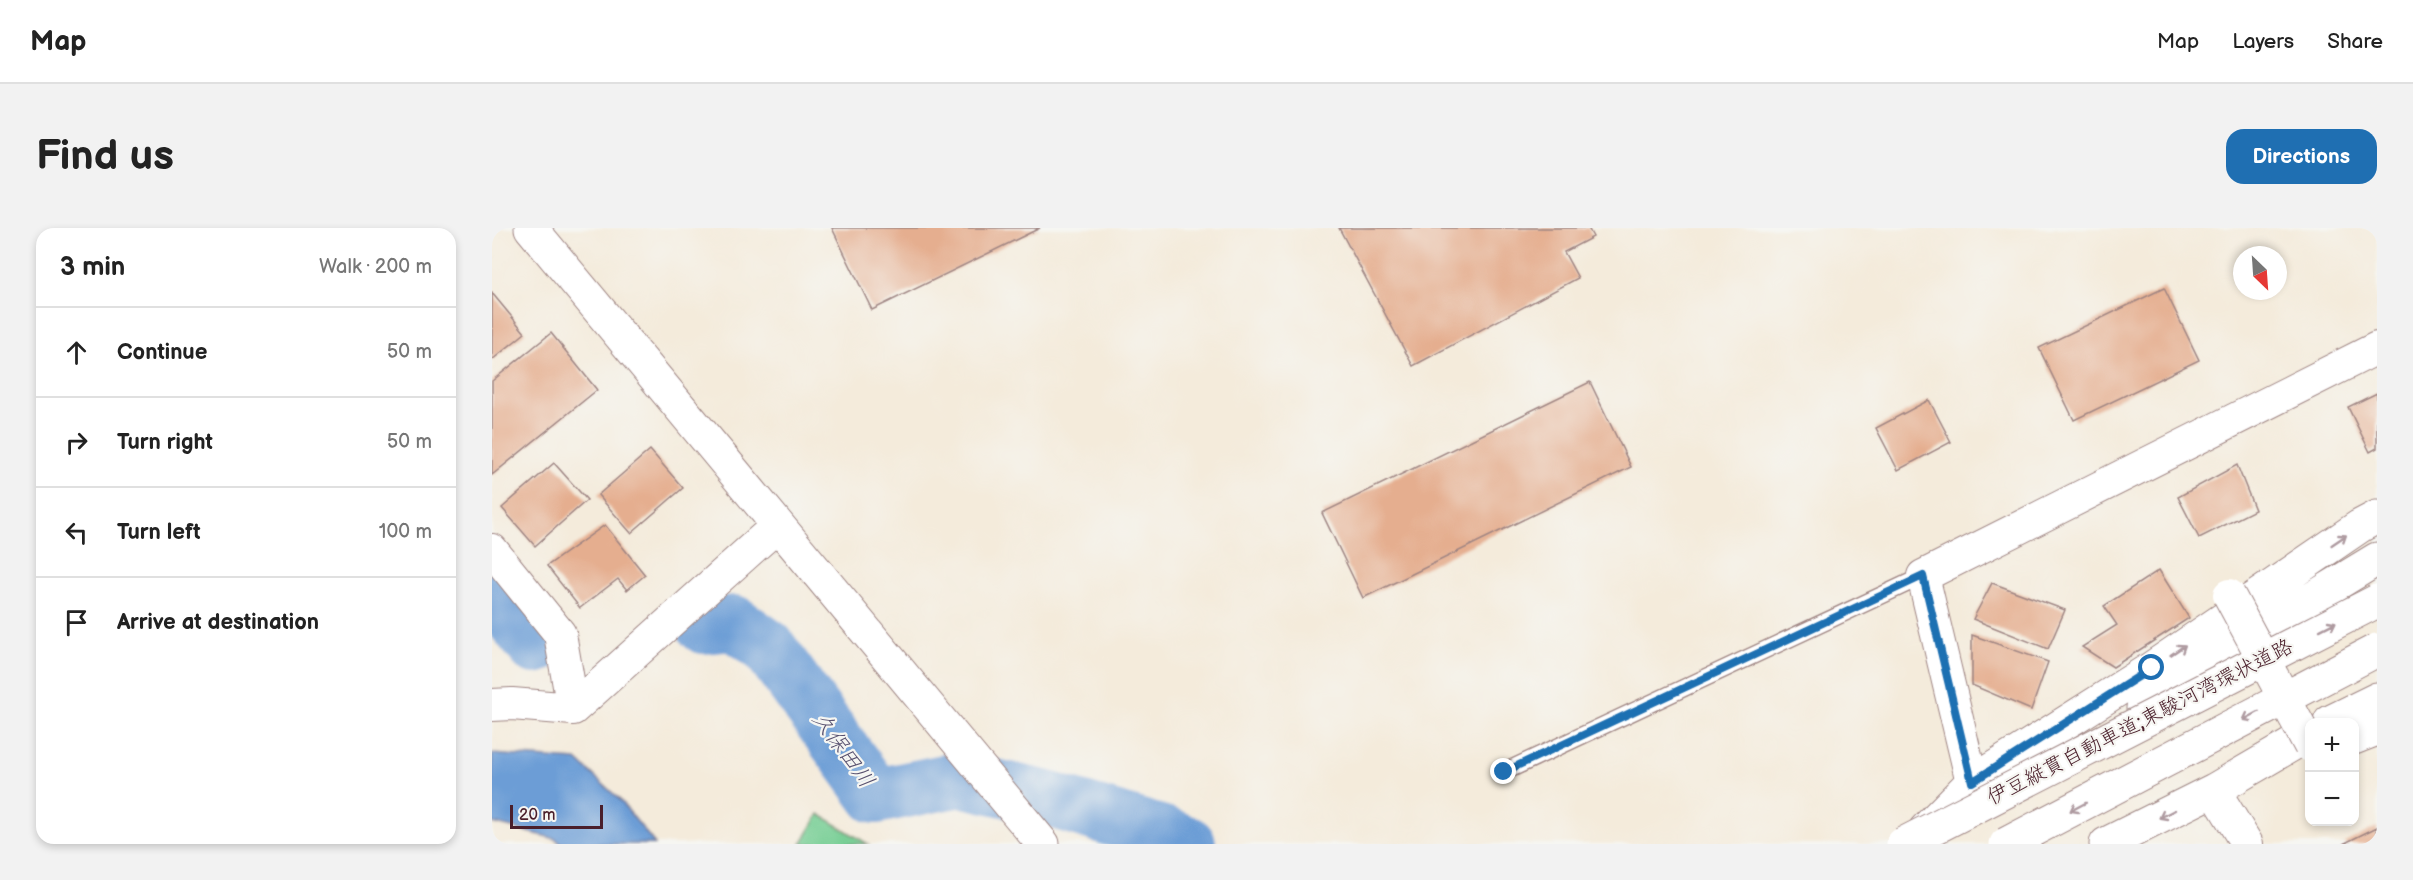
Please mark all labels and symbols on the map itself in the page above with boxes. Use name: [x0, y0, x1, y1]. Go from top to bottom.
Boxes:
north arrow: [2233, 246, 2287, 300]
one-way arrow: [2331, 534, 2347, 546]
one-way arrow: [2319, 619, 2337, 631]
street label: 伊豆縦貫自動車道;東駿河湾環状道路: [1983, 634, 2297, 810]
one-way arrow: [2170, 644, 2186, 656]
route start: [2138, 654, 2164, 680]
water label: 久保田川: [806, 706, 880, 794]
one-way arrow: [2242, 711, 2260, 723]
route end: [1490, 758, 1516, 784]
one-way arrow: [2069, 801, 2087, 813]
scale bar: [510, 802, 603, 830]
one-way arrow: [2158, 808, 2176, 820]

